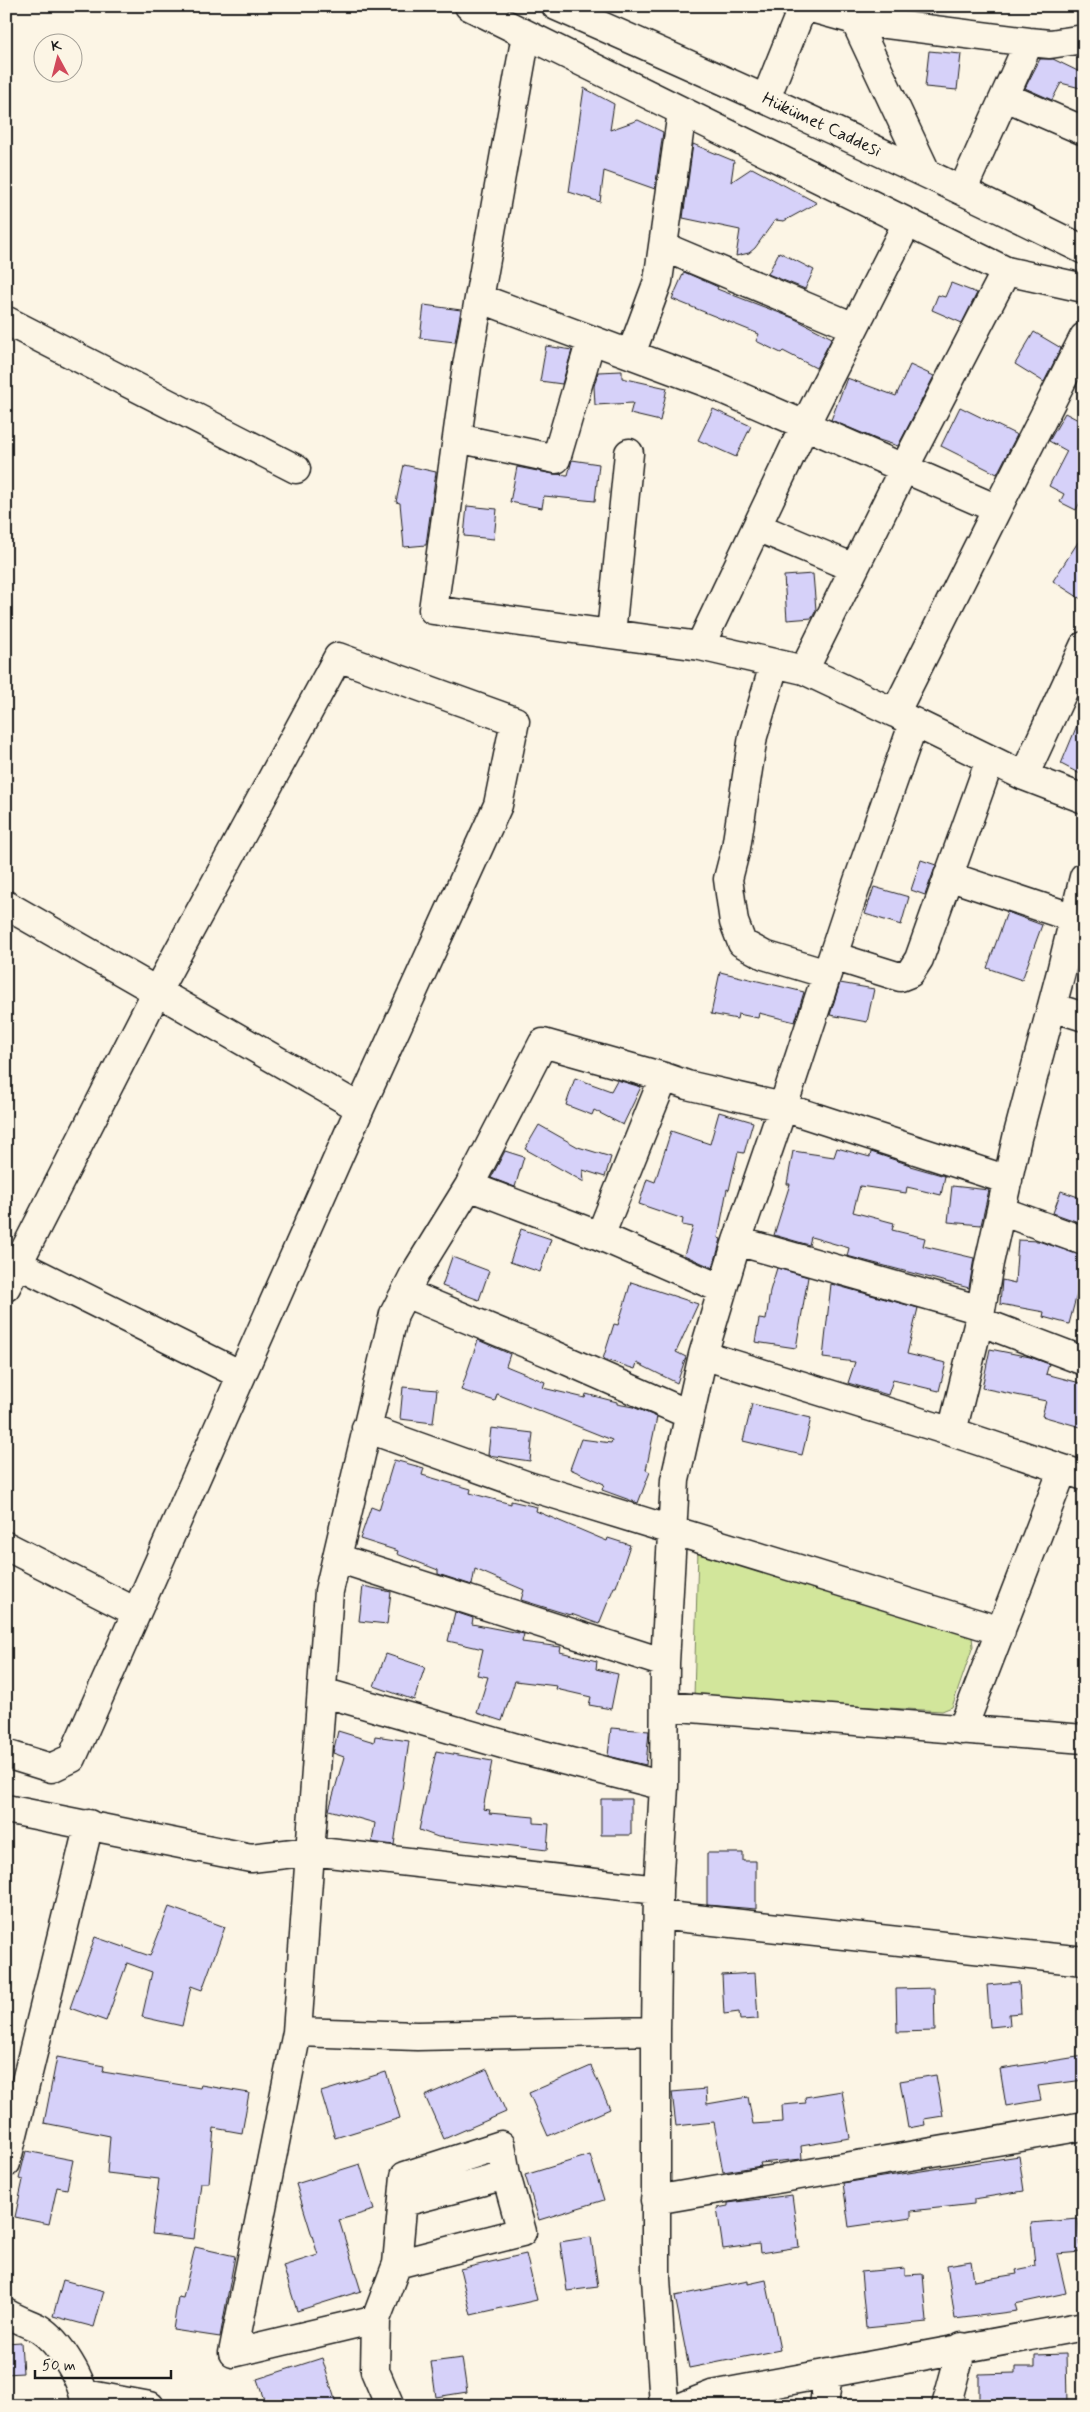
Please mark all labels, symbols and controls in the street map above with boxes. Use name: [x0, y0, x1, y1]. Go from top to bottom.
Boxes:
north arrow: [32, 32, 82, 82]
text: K: [51, 36, 64, 56]
street label: Hükümet Caddesi: [758, 87, 885, 163]
scale bar: [35, 2347, 171, 2379]
text: 50 m: [42, 2356, 76, 2376]

